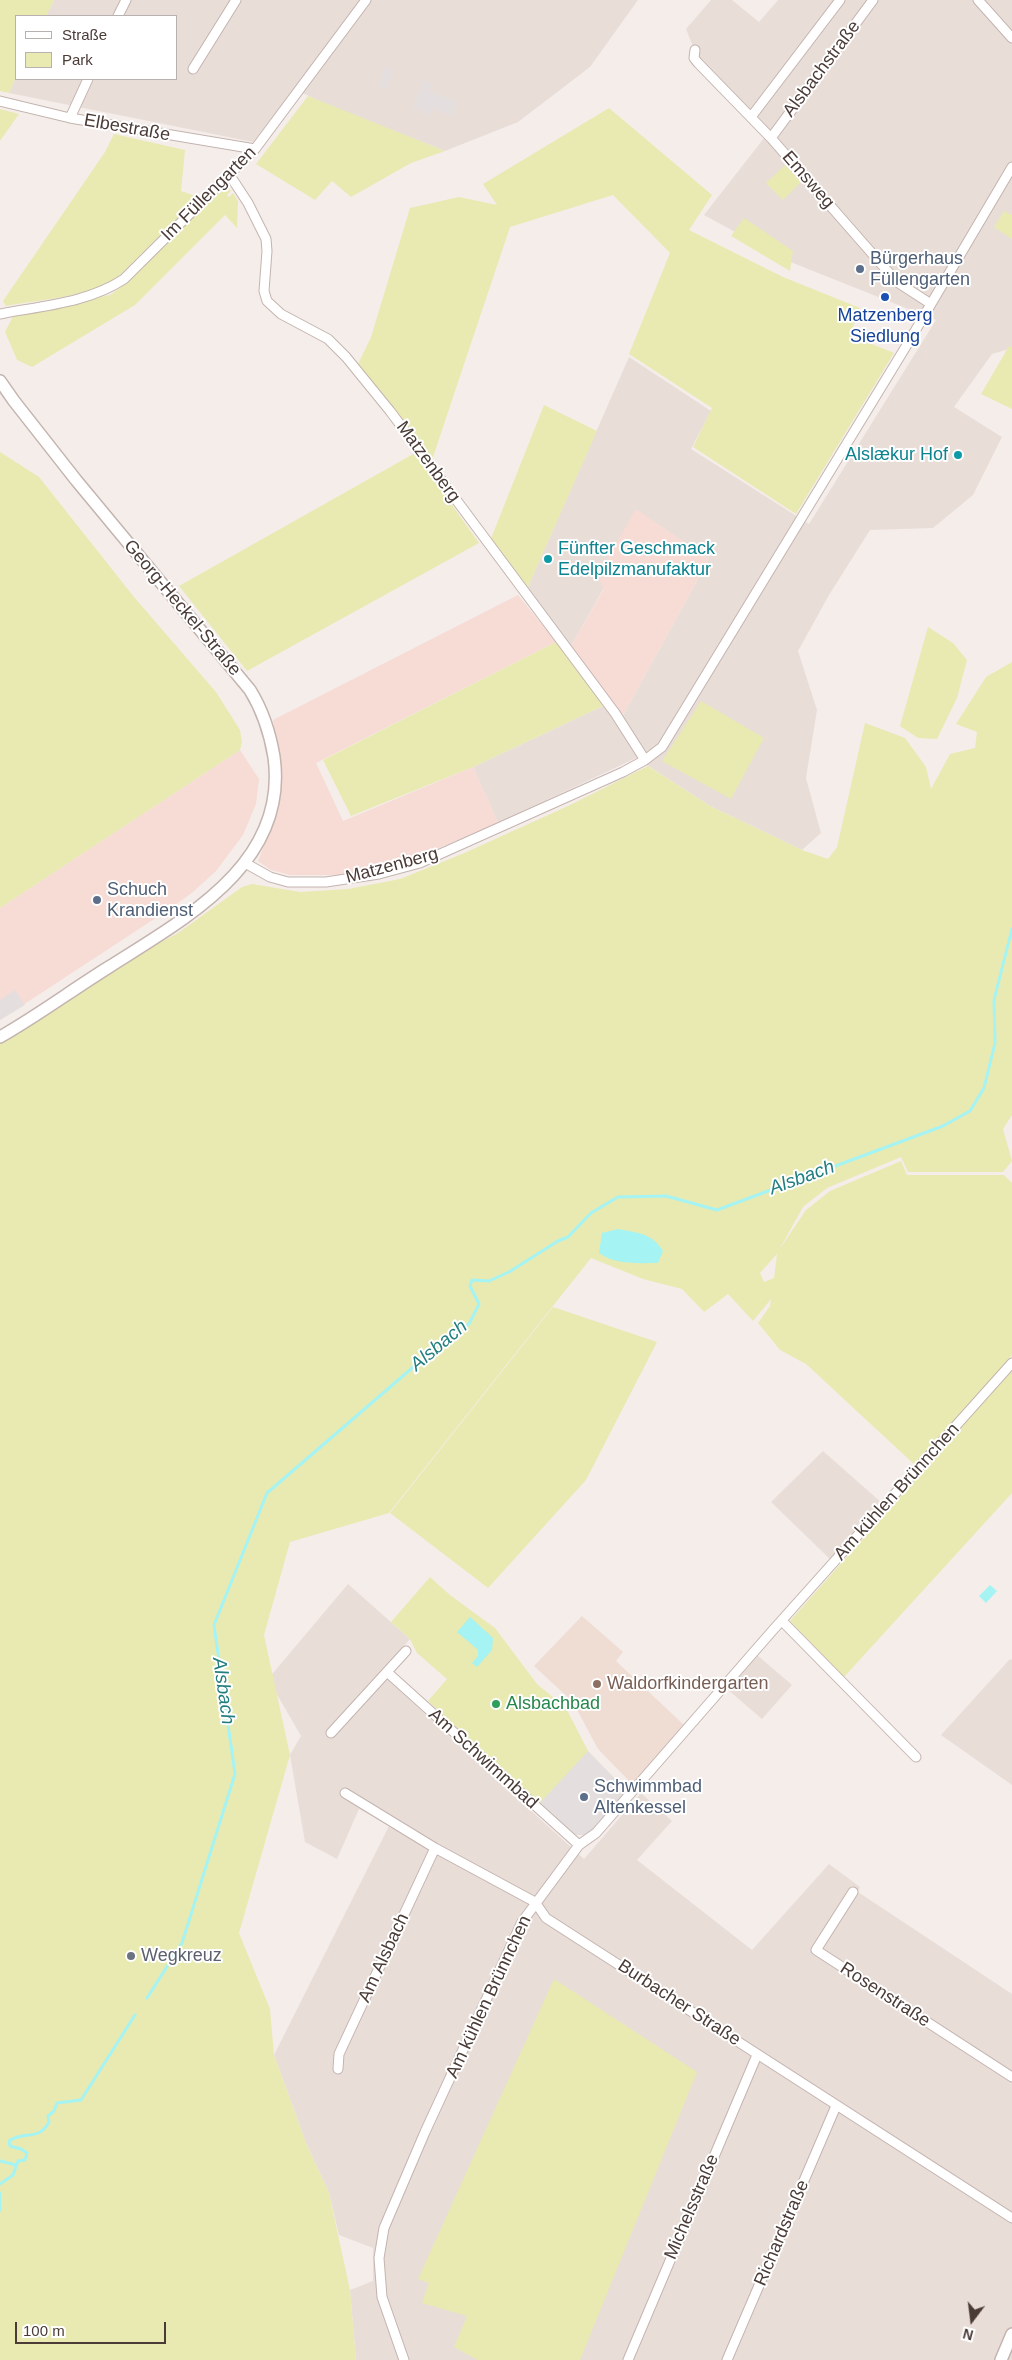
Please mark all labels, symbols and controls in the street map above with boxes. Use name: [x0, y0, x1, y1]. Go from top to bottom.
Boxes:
legend: [15, 15, 178, 80]
street label: Alsbachstraße: [779, 17, 865, 121]
text: Straße: [62, 26, 107, 43]
text: Park: [62, 51, 93, 68]
street label: Elbestraße: [82, 110, 172, 146]
street label: Im Füllengarten: [157, 142, 261, 246]
street label: Emsweg: [777, 147, 839, 213]
place label: Bürgerhaus Füllengarten: [870, 248, 970, 290]
marker: Bürgerhaus Füllengarten: [854, 263, 866, 275]
marker: Matzenberg Siedlung: [879, 291, 891, 303]
place label: Matzenberg Siedlung: [837, 305, 933, 348]
street label: Matzenberg: [391, 417, 465, 507]
place label: Alslækur Hof: [845, 444, 948, 466]
marker: Alslækur Hof: [952, 449, 964, 461]
street label: Georg-Heckel-Straße: [119, 536, 245, 680]
place label: Fünfter Geschmack Edelpilzmanufaktur: [558, 538, 715, 580]
marker: Fünfter Geschmack Edelpilzmanufaktur: [542, 553, 554, 565]
street label: Matzenberg: [343, 843, 441, 889]
place label: Schuch Krandienst: [107, 879, 193, 922]
marker: Schuch Krandienst: [91, 894, 103, 906]
water label: Alsbach: [766, 1156, 838, 1200]
water label: Alsbach: [406, 1316, 472, 1376]
street label: Am kühlen Brünnchen: [830, 1419, 964, 1565]
water label: Alsbach: [207, 1656, 239, 1726]
place label: Waldorfkindergarten: [607, 1673, 768, 1695]
marker: Waldorfkindergarten: [591, 1678, 603, 1690]
place label: Alsbachbad: [506, 1693, 600, 1715]
marker: Alsbachbad: [490, 1698, 502, 1710]
street label: Am Schwimmbad: [424, 1704, 542, 1814]
place label: Schwimmbad Altenkessel: [594, 1776, 702, 1818]
marker: Schwimmbad Altenkessel: [578, 1791, 590, 1803]
street label: Am Alsbach: [354, 1910, 414, 2006]
street label: Am kühlen Brünnchen: [442, 1912, 536, 2082]
place label: Wegkreuz: [141, 1945, 222, 1967]
marker: Wegkreuz: [125, 1950, 137, 1962]
street label: Burbacher Straße: [614, 1955, 744, 2051]
street label: Rosenstraße: [836, 1958, 934, 2032]
street label: Michelsstraße: [660, 2151, 724, 2263]
street label: Richardstraße: [750, 2177, 814, 2289]
north arrow: [947, 2295, 997, 2345]
scale bar: [18, 2312, 169, 2344]
text: 100 m: [23, 2322, 65, 2339]
text: N: [961, 2325, 975, 2344]

